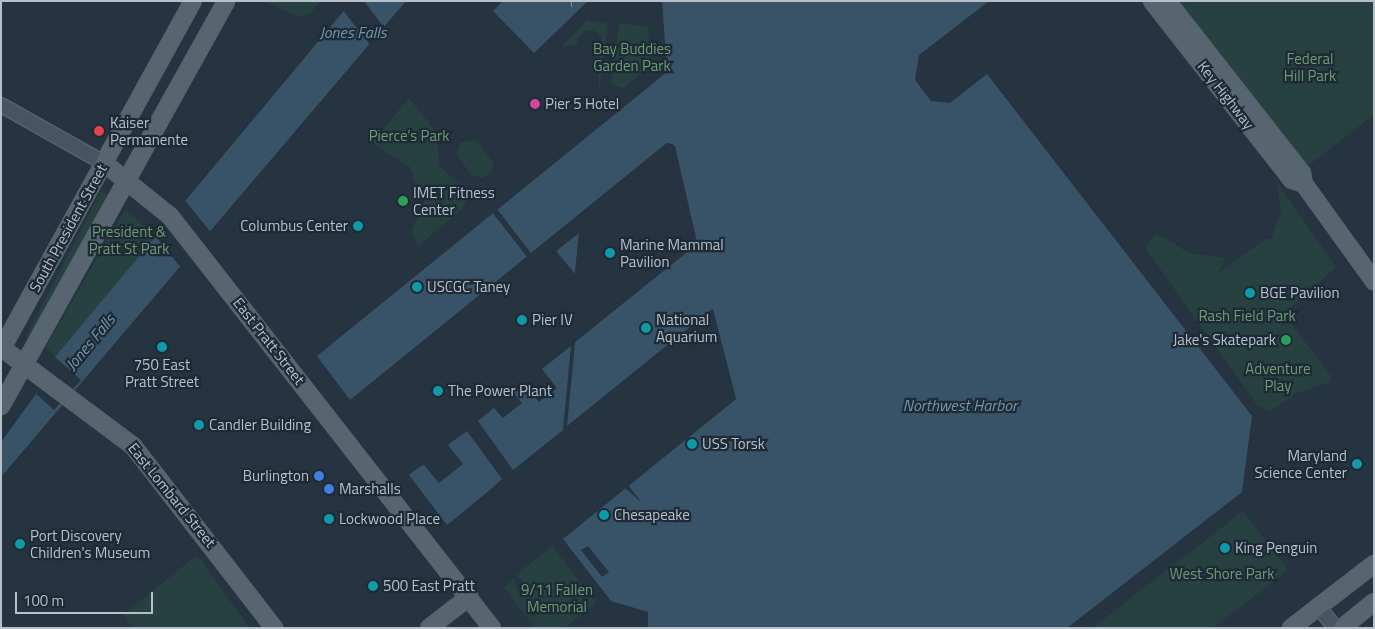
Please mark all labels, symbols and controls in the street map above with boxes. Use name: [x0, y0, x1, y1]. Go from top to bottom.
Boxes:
water label: Jones Falls: [319, 22, 387, 42]
park label: Bay Buddies Garden Park: [593, 39, 671, 74]
park label: Federal Hill Park: [1284, 49, 1336, 84]
street label: Key Highway: [1194, 57, 1258, 133]
place label: Pier 5 Hotel: [545, 95, 619, 113]
marker: Pier 5 Hotel: [529, 98, 541, 110]
place label: Kaiser Permanente: [110, 113, 188, 148]
marker: Kaiser Permanente: [92, 124, 106, 138]
park label: Pierce’s Park: [369, 127, 449, 145]
street label: South President Street: [25, 161, 111, 295]
place label: IMET Fitness Center: [413, 183, 495, 218]
marker: IMET Fitness Center: [397, 195, 409, 207]
place label: Columbus Center: [240, 217, 348, 235]
marker: Columbus Center: [352, 220, 364, 232]
park label: President & Pratt St Park: [89, 222, 169, 257]
place label: Marine Mammal Pavilion: [620, 235, 724, 270]
marker: Marine Mammal Pavilion: [604, 247, 616, 259]
place label: USCGC Taney: [427, 278, 510, 296]
marker: USCGC Taney: [411, 281, 423, 293]
place label: BGE Pavilion: [1260, 284, 1340, 302]
marker: BGE Pavilion: [1244, 287, 1256, 299]
street label: East Pratt Street: [229, 294, 309, 388]
park label: Rash Field Park: [1198, 307, 1296, 325]
water label: Jones Falls: [61, 310, 119, 374]
place label: National Aquarium: [656, 310, 717, 345]
place label: Pier IV: [532, 311, 573, 329]
marker: Pier IV: [516, 314, 528, 326]
marker: National Aquarium: [640, 322, 652, 334]
place label: Jake's Skatepark: [1173, 331, 1276, 349]
marker: Jake's Skatepark: [1280, 334, 1292, 346]
marker: 750 East Pratt Street: [156, 341, 168, 353]
place label: 750 East Pratt Street: [125, 355, 199, 390]
park label: Adventure Play: [1245, 359, 1311, 394]
place label: The Power Plant: [448, 382, 552, 400]
marker: The Power Plant: [432, 385, 444, 397]
water label: Northwest Harbor: [903, 395, 1017, 415]
place label: Candler Building: [209, 416, 311, 434]
marker: Candler Building: [193, 419, 205, 431]
place label: USS Torsk: [702, 435, 765, 453]
marker: USS Torsk: [686, 438, 698, 450]
street label: East Lombard Street: [124, 439, 220, 551]
place label: Maryland Science Center: [1254, 446, 1347, 481]
marker: Maryland Science Center: [1351, 458, 1363, 470]
place label: Burlington: [243, 467, 309, 485]
marker: Burlington: [313, 470, 325, 482]
place label: Marshalls: [339, 480, 401, 498]
marker: Marshalls: [323, 483, 335, 495]
place label: Chesapeake: [614, 506, 690, 524]
marker: Chesapeake: [598, 509, 610, 521]
place label: Lockwood Place: [339, 510, 440, 528]
marker: Lockwood Place: [323, 513, 335, 525]
place label: Port Discovery Children's Museum: [30, 526, 150, 561]
marker: Port Discovery Children's Museum: [14, 538, 26, 550]
place label: King Penguin: [1235, 539, 1317, 557]
marker: King Penguin: [1219, 542, 1231, 554]
park label: West Shore Park: [1170, 565, 1274, 583]
place label: 500 East Pratt: [383, 577, 475, 595]
marker: 500 East Pratt: [367, 580, 379, 592]
park label: 9/11 Fallen Memorial: [521, 580, 593, 615]
scale bar: [18, 582, 155, 614]
text: 100 m: [23, 589, 64, 612]

